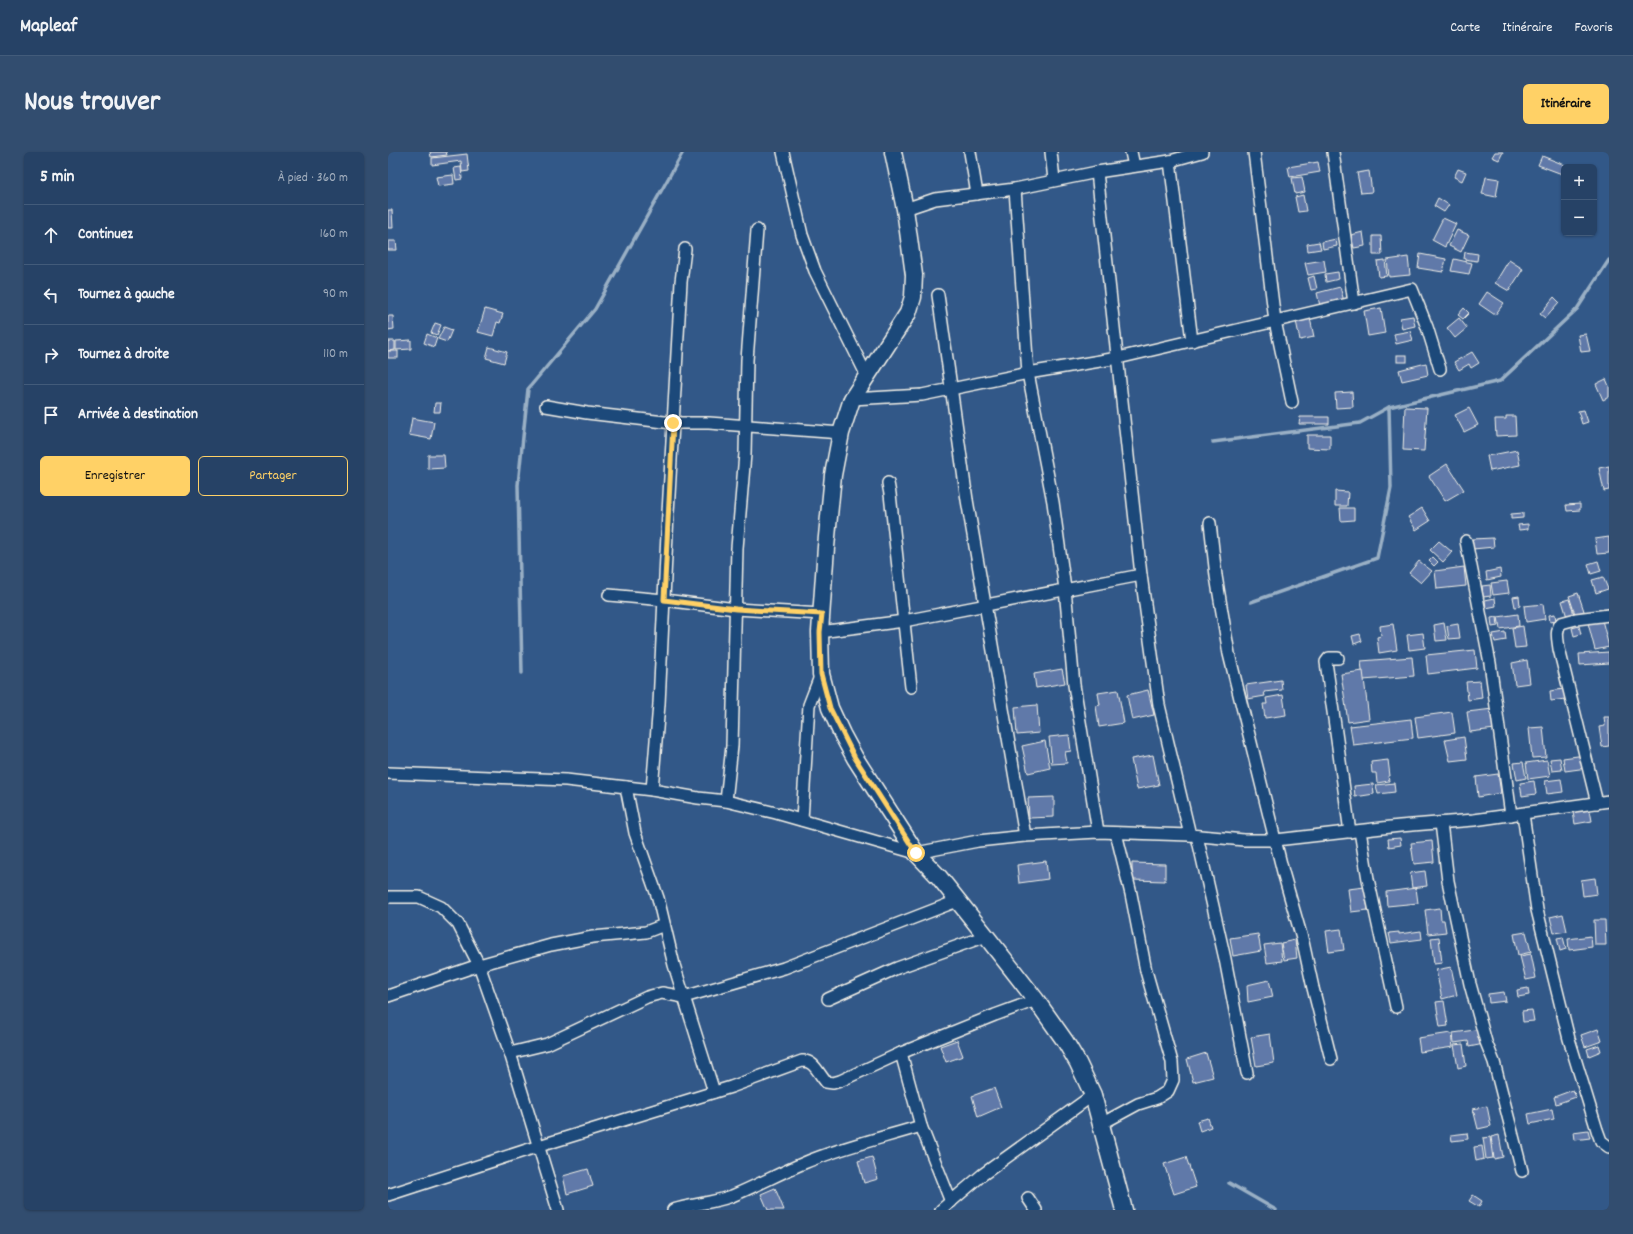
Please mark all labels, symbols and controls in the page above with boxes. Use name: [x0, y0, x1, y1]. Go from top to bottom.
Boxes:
text: Mapleaf: [20, 14, 77, 41]
text: Carte: [1450, 18, 1480, 38]
text: Itinéraire: [1502, 18, 1552, 38]
text: Favoris: [1574, 18, 1613, 38]
text: Nous trouver: [24, 84, 160, 124]
button: Itinéraire: [1523, 84, 1609, 124]
map controls: [1561, 164, 1597, 236]
button: +: [1561, 164, 1597, 200]
text: 5 min: [40, 166, 74, 190]
text: À pied · 360 m: [278, 169, 348, 188]
button: −: [1561, 200, 1597, 236]
icon: ahead: [40, 224, 62, 246]
text: Continuez: [78, 224, 133, 246]
text: 160 m: [320, 225, 348, 244]
icon: left: [40, 284, 62, 306]
text: Tournez à gauche: [78, 284, 175, 306]
text: 90 m: [323, 285, 348, 304]
icon: right: [40, 344, 62, 366]
text: Tournez à droite: [78, 344, 169, 366]
text: 110 m: [323, 345, 348, 364]
icon: arrive: [40, 404, 62, 426]
text: Arrivée à destination: [78, 404, 198, 426]
route end: [664, 414, 682, 432]
button: Enregistrer: [40, 456, 190, 496]
button: Partager: [198, 456, 348, 496]
route start: [907, 844, 925, 862]

